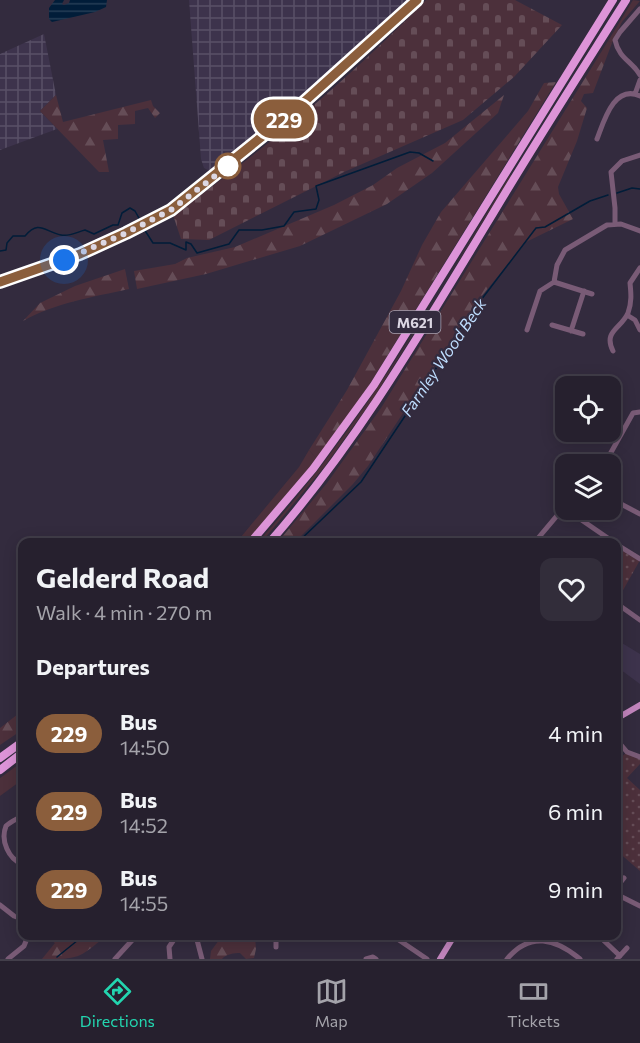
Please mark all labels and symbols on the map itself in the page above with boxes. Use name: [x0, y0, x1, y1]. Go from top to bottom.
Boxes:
line badge: 229: [250, 100, 318, 138]
unlabelled marker: [215, 153, 241, 179]
your location: [49, 245, 79, 275]
water label: Farnley Wood Beck: [396, 294, 490, 420]
road number: M621: [390, 311, 440, 333]

